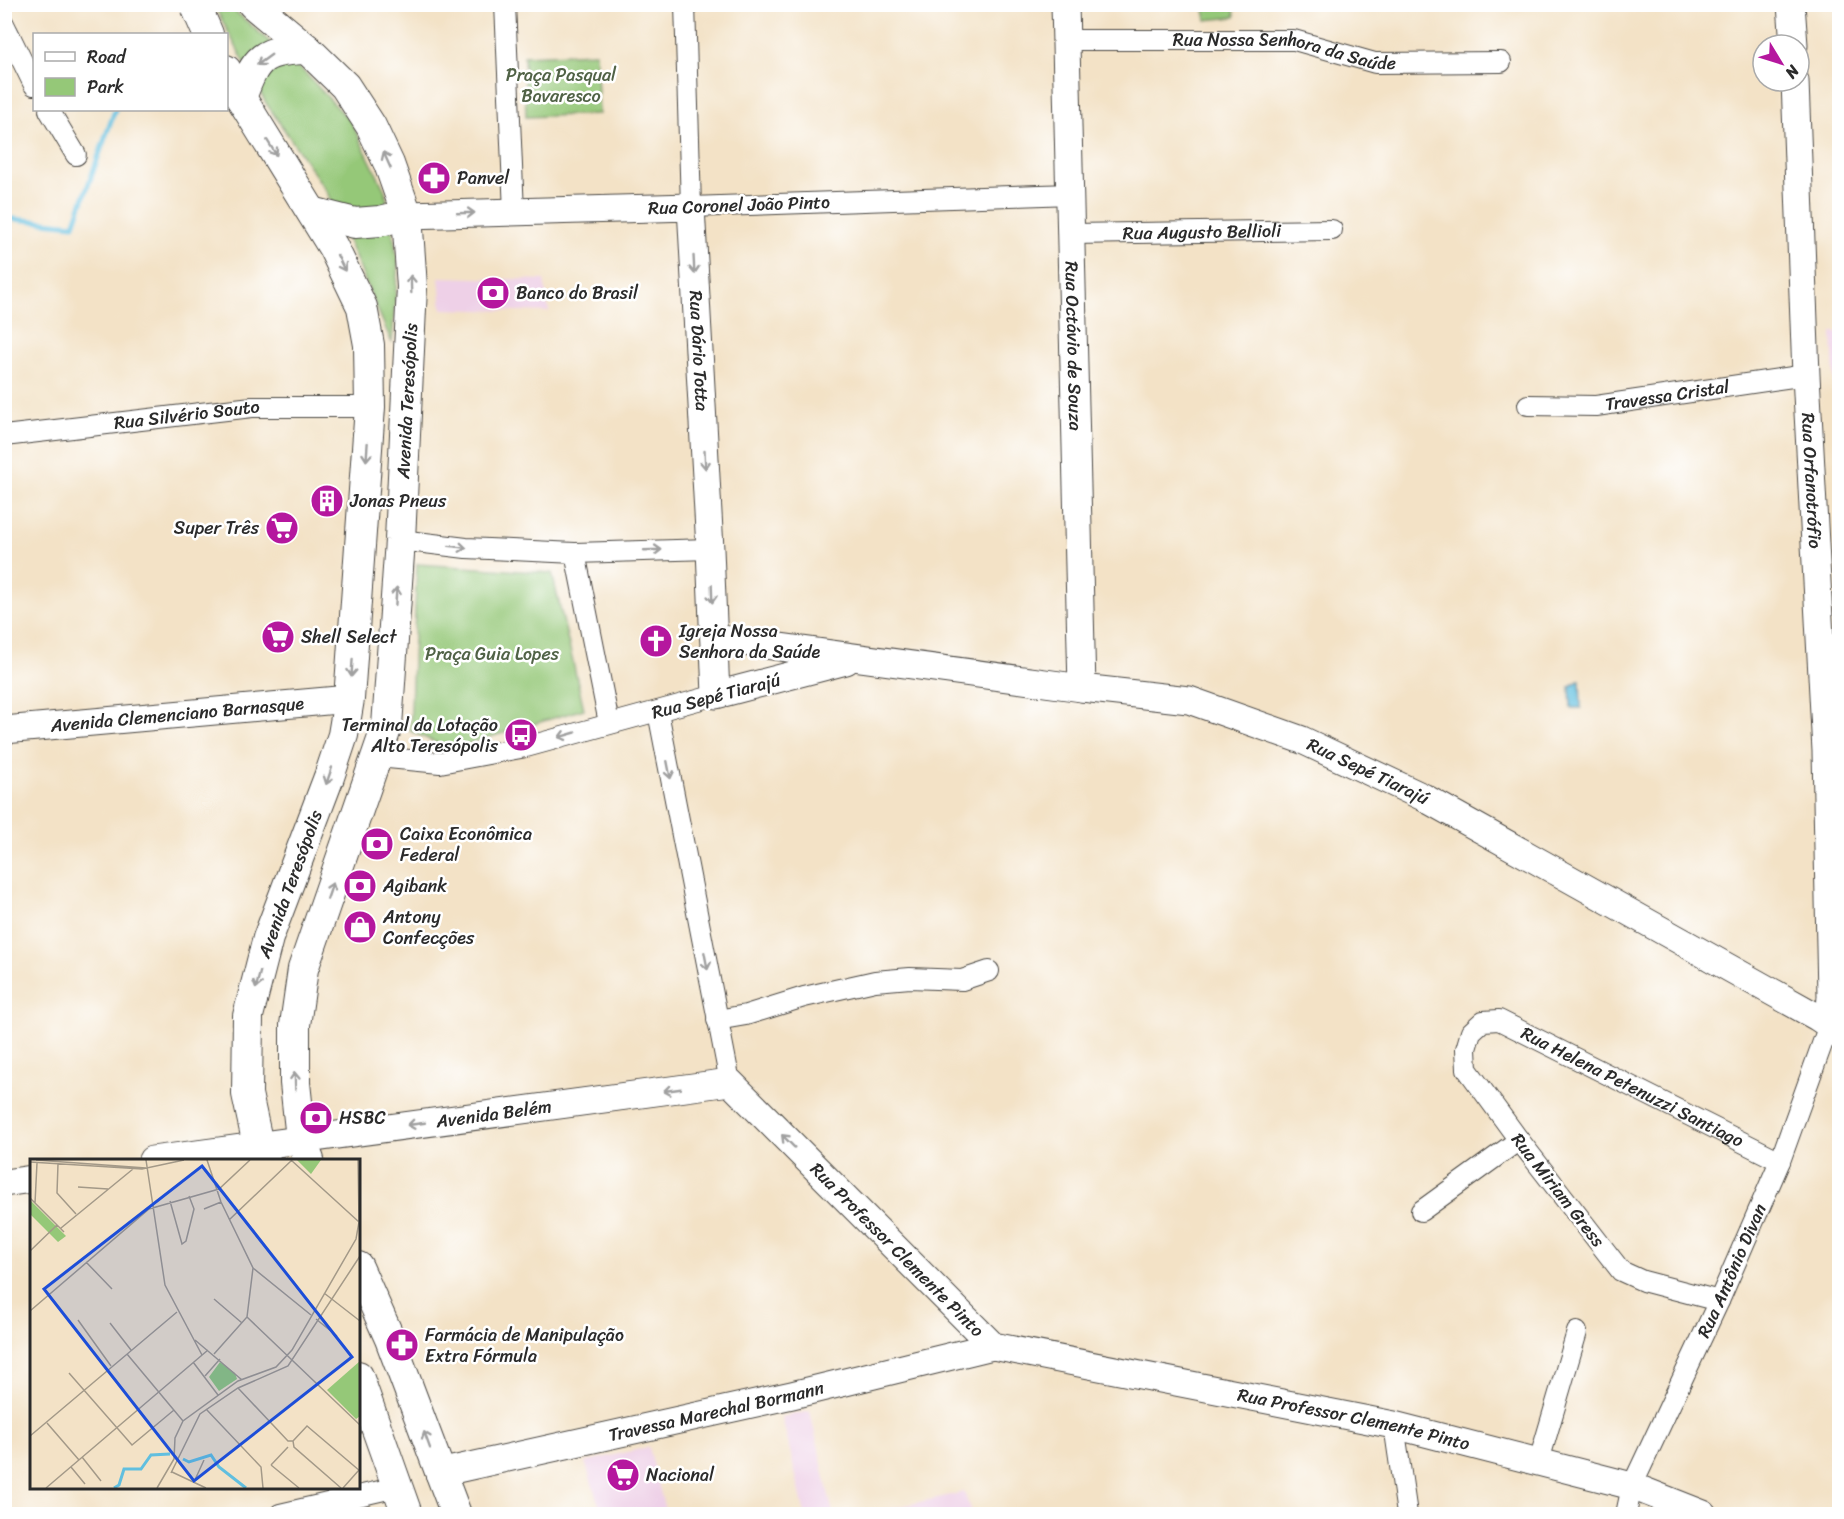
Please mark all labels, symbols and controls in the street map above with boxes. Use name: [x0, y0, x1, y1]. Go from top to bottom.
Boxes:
street label: Rua Nossa Senhora da Saúde: [1173, 24, 1396, 79]
legend: [33, 33, 228, 111]
north arrow: [1751, 33, 1811, 93]
text: Road: [87, 41, 127, 73]
one-way arrow: [256, 53, 272, 66]
text: N: [1777, 58, 1808, 86]
park label: Praça Pasqual Bavaresco: [506, 59, 617, 112]
text: Park: [87, 71, 124, 103]
one-way arrow: [267, 139, 279, 156]
one-way arrow: [381, 152, 392, 170]
pharmacy icon: Panvel: [416, 160, 452, 196]
place label: Panvel: [457, 162, 510, 194]
street label: Rua Coronel João Pinto: [648, 186, 831, 224]
one-way arrow: [455, 208, 475, 219]
street label: Rua Augusto Bellioli: [1122, 215, 1283, 249]
one-way arrow: [335, 254, 347, 272]
one-way arrow: [689, 255, 700, 275]
street label: Rua Octávio de Souza: [1055, 261, 1092, 431]
one-way arrow: [406, 274, 417, 294]
bank icon: Banco do Brasil: [475, 275, 511, 311]
place label: Banco do Brasil: [516, 277, 639, 309]
street label: Rua Dário Totta: [680, 290, 718, 412]
street label: Avenida Teresópolis: [387, 322, 427, 481]
street label: Travessa Cristal: [1603, 370, 1732, 420]
street label: Rua Silvério Souto: [112, 391, 260, 439]
street label: Rua Orfanotrófio: [1792, 412, 1831, 549]
one-way arrow: [362, 442, 373, 462]
one-way arrow: [700, 450, 711, 470]
building icon: Jonas Pneus: [309, 483, 345, 519]
place label: Jonas Pneus: [349, 485, 447, 517]
supermarket icon: Super Três: [264, 510, 300, 546]
place label: Super Três: [174, 512, 260, 544]
one-way arrow: [448, 542, 468, 553]
one-way arrow: [642, 545, 662, 556]
one-way arrow: [707, 583, 718, 603]
one-way arrow: [391, 586, 402, 606]
place label: Igreja Nossa Senhora da Saúde: [678, 615, 821, 668]
supermarket icon: Shell Select: [260, 619, 296, 655]
place label: Shell Select: [301, 621, 397, 653]
church icon: Igreja Nossa Senhora da Saúde: [638, 623, 674, 659]
park label: Praça Guia Lopes: [425, 638, 560, 670]
one-way arrow: [346, 657, 357, 677]
street label: Rua Sepé Tiarajú: [648, 663, 784, 729]
street label: Avenida Clemenciano Barnasque: [48, 687, 306, 742]
place label: Terminal da Lotação Alto Teresópolis: [341, 709, 499, 762]
bus stop icon: Terminal da Lotação Alto Teresópolis: [503, 717, 539, 753]
street label: Rua Sepé Tiarajú: [1302, 729, 1436, 814]
one-way arrow: [558, 730, 577, 741]
one-way arrow: [664, 759, 675, 779]
one-way arrow: [323, 766, 334, 785]
street label: Avenida Teresópolis: [248, 805, 332, 964]
place label: Caixa Econômica Federal: [400, 818, 532, 871]
bank icon: Caixa Econômica Federal: [359, 826, 395, 862]
bank icon: Agibank: [342, 868, 378, 904]
place label: Agibank: [382, 870, 447, 902]
one-way arrow: [326, 882, 337, 901]
place label: Antony Confecções: [382, 901, 475, 954]
shop icon: Antony Confecções: [342, 909, 378, 945]
one-way arrow: [701, 951, 712, 971]
one-way arrow: [251, 970, 263, 989]
street label: Rua Helena Petenuzzi Santiago: [1515, 1017, 1749, 1156]
one-way arrow: [290, 1071, 301, 1091]
one-way arrow: [663, 1084, 683, 1095]
street label: Avenida Belém: [433, 1090, 554, 1138]
bank icon: HSBC: [298, 1100, 334, 1136]
place label: HSBC: [339, 1102, 387, 1134]
one-way arrow: [407, 1118, 427, 1129]
street label: Rua Miriam Gress: [1503, 1126, 1614, 1255]
one-way arrow: [781, 1133, 796, 1148]
street label: Rua Professor Clemente Pinto: [802, 1155, 992, 1345]
inset map: [30, 1159, 360, 1489]
street label: Rua Antônio Divan: [1688, 1198, 1776, 1343]
place label: Farmácia de Manipulação Extra Fórmula: [425, 1319, 624, 1372]
pharmacy icon: Farmácia de Manipulação Extra Fórmula: [384, 1327, 420, 1363]
street label: Travessa Marechal Bormann: [606, 1372, 827, 1451]
street label: Rua Professor Clemente Pinto: [1235, 1379, 1473, 1460]
one-way arrow: [421, 1431, 432, 1450]
supermarket icon: Nacional: [605, 1457, 641, 1493]
place label: Nacional: [646, 1459, 715, 1491]

